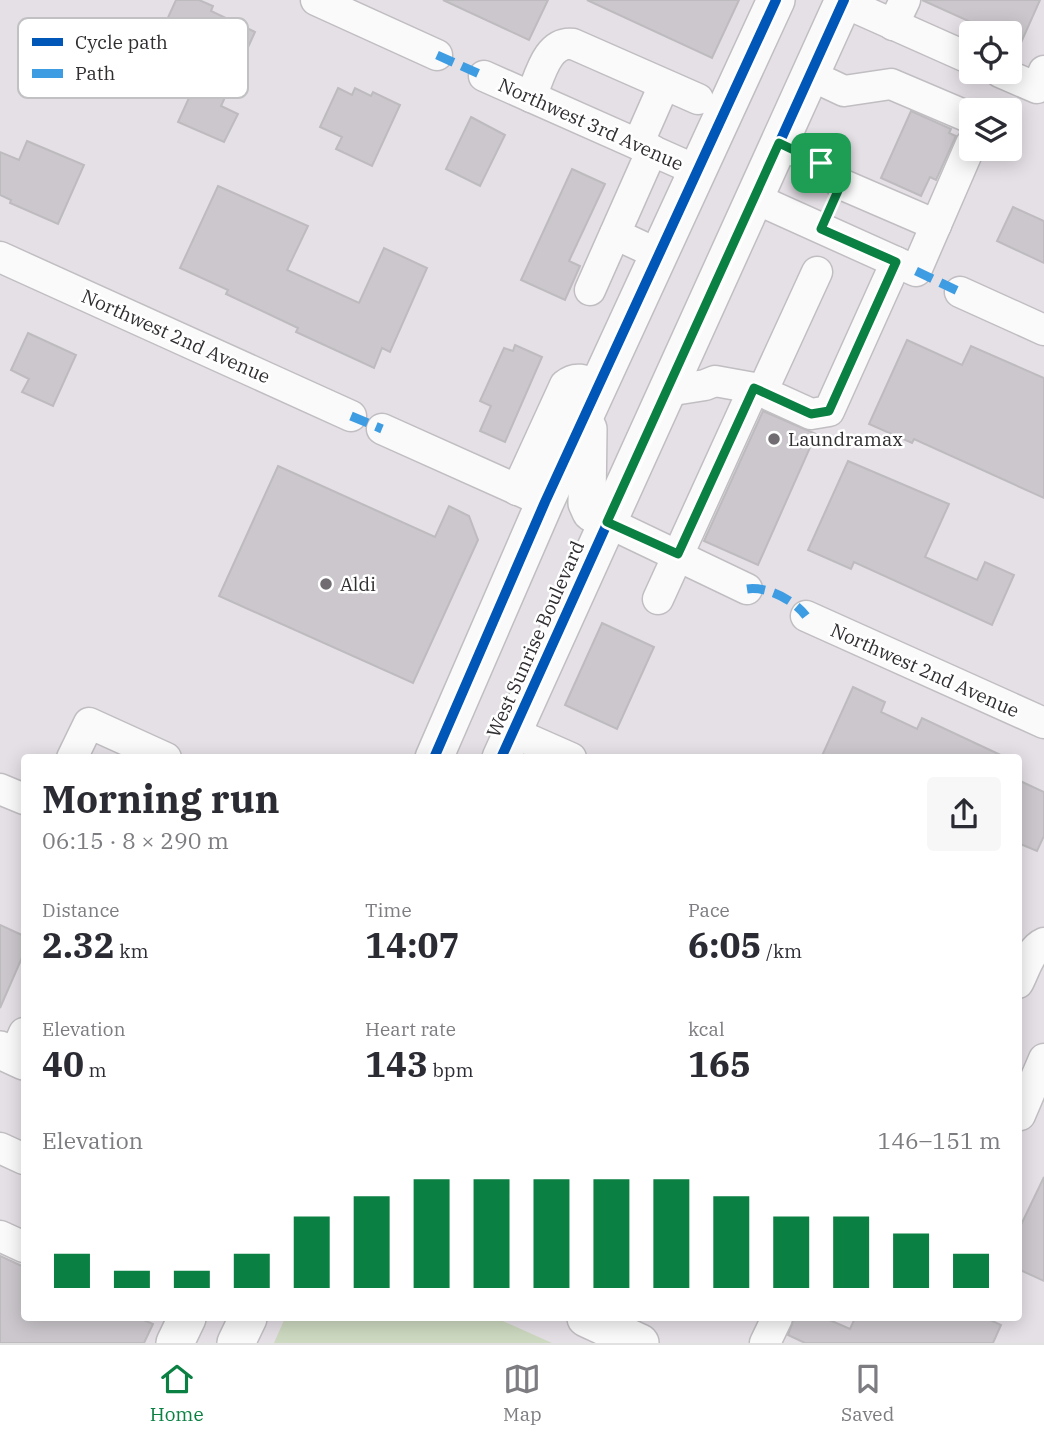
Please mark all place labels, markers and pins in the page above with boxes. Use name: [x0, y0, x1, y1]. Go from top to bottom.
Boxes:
pin: [791, 133, 851, 193]
place label: Laundramax: [788, 427, 903, 451]
marker: Laundramax: [766, 431, 782, 447]
place label: Aldi: [340, 572, 376, 596]
marker: Aldi: [318, 576, 334, 592]

